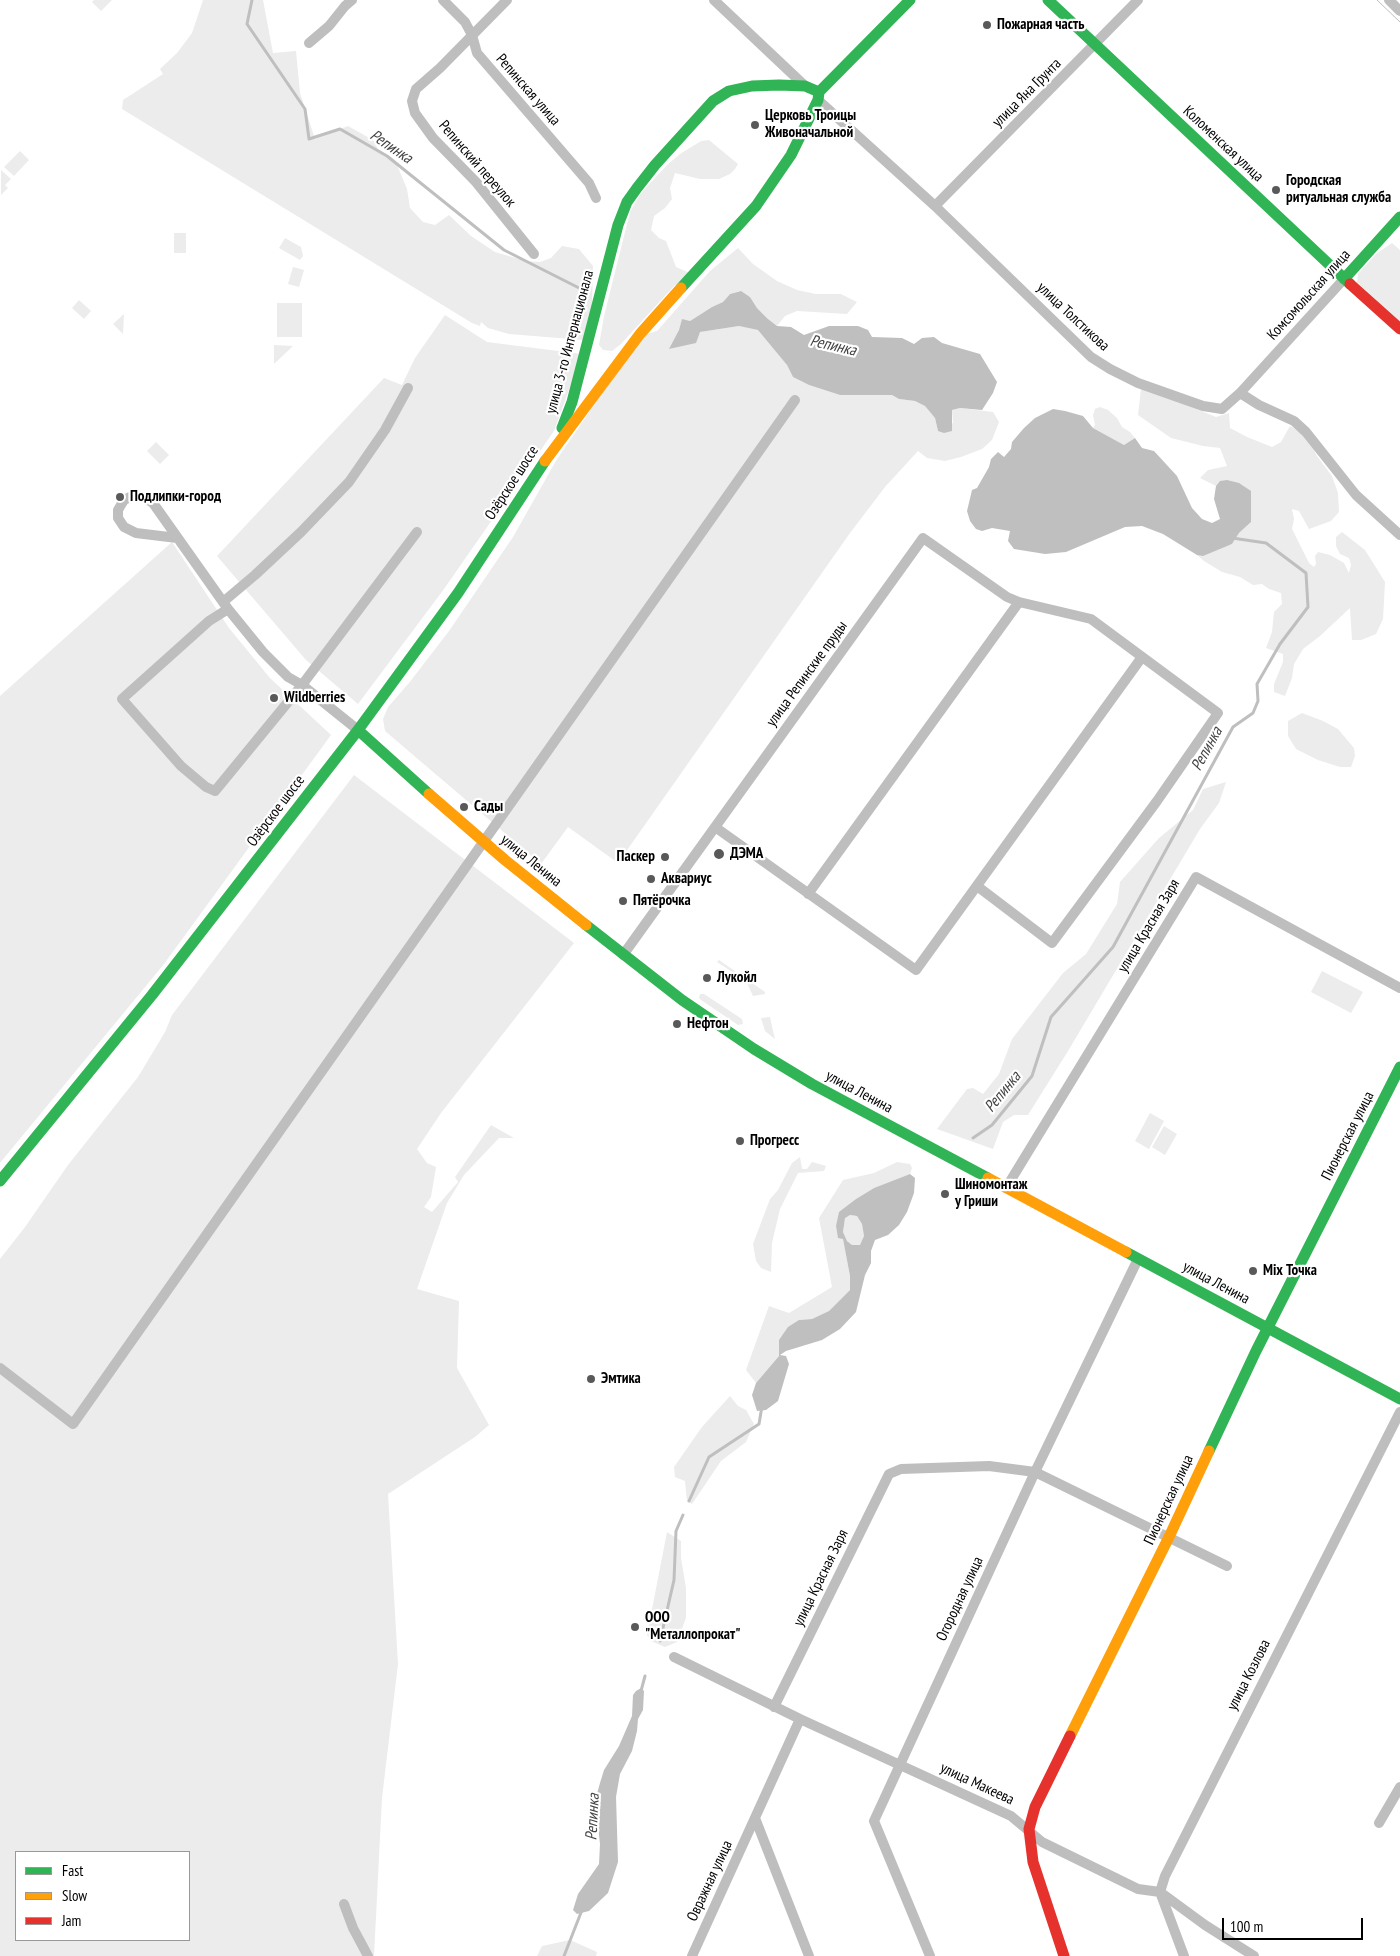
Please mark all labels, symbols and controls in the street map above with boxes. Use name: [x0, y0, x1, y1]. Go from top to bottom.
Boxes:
place label: Пожарная часть: [997, 16, 1084, 34]
marker: Пожарная часть: [981, 19, 993, 31]
street label: Репинская улица: [492, 51, 564, 129]
street label: улица Яна Грунта: [989, 55, 1065, 131]
street label: Коломенская улица: [1179, 102, 1267, 186]
place label: Церковь Троицы Живоначальной: [765, 107, 856, 142]
street label: Репинский переулок: [435, 117, 519, 211]
marker: Церковь Троицы Живоначальной: [749, 119, 761, 131]
water label: Репинка: [366, 126, 416, 168]
place label: Городская ритуальная служба: [1286, 172, 1391, 207]
marker: Городская ритуальная служба: [1270, 184, 1282, 196]
street label: Комсомольская улица: [1264, 246, 1354, 344]
street label: улица 3-го Интернационала: [542, 268, 598, 416]
street label: улица Толстикова: [1033, 279, 1113, 355]
water label: Репинка: [808, 331, 858, 361]
street label: Озёрское шоссе: [481, 443, 543, 523]
place label: Подлипки-город: [130, 488, 221, 506]
marker: Подлипки-город: [114, 491, 126, 503]
street label: улица Репинские пруды: [763, 618, 851, 730]
place label: Wildberries: [284, 689, 345, 707]
marker: Wildberries: [268, 692, 280, 704]
water label: Репинка: [1187, 724, 1227, 774]
street label: Озёрское шоссе: [243, 772, 309, 850]
place label: Сады: [474, 798, 503, 816]
marker: Сады: [458, 801, 470, 813]
street label: улица Ленина: [497, 831, 565, 891]
place label: ДЭМА: [730, 845, 763, 863]
marker: ДЭМА: [712, 847, 726, 861]
place label: Паскер: [617, 848, 655, 866]
marker: Паскер: [659, 851, 671, 863]
place label: Аквариус: [661, 870, 712, 888]
marker: Аквариус: [645, 873, 657, 885]
street label: улица Красная Заря: [1114, 876, 1184, 976]
place label: Пятёрочка: [633, 892, 691, 910]
marker: Пятёрочка: [617, 895, 629, 907]
place label: Лукойл: [717, 969, 757, 987]
marker: Лукойл: [701, 972, 713, 984]
place label: Нефтон: [687, 1015, 729, 1033]
marker: Нефтон: [671, 1018, 683, 1030]
street label: улица Ленина: [822, 1067, 896, 1117]
water label: Репинка: [981, 1068, 1025, 1116]
street label: Пионерская улица: [1318, 1089, 1378, 1183]
place label: Прогресс: [750, 1132, 799, 1150]
marker: Прогресс: [734, 1135, 746, 1147]
place label: Шиномонтаж у Гриши: [955, 1176, 1027, 1211]
marker: Шиномонтаж у Гриши: [939, 1188, 951, 1200]
street label: улица Ленина: [1179, 1258, 1253, 1308]
place label: Mix Точка: [1263, 1262, 1317, 1280]
marker: Mix Точка: [1247, 1265, 1259, 1277]
place label: Эмтика: [601, 1370, 641, 1388]
marker: Эмтика: [585, 1373, 597, 1385]
street label: Пионерская улица: [1140, 1452, 1198, 1548]
street label: улица Красная Заря: [790, 1527, 852, 1629]
street label: Огородная улица: [933, 1554, 987, 1644]
place label: ООО "Металлопрокат": [645, 1609, 740, 1644]
marker: ООО "Металлопрокат": [629, 1621, 641, 1633]
street label: улица Козлова: [1224, 1637, 1274, 1713]
street label: улица Макеева: [937, 1759, 1017, 1809]
water label: Репинка: [582, 1793, 604, 1841]
street label: Овражная улица: [683, 1838, 737, 1924]
legend: [15, 1851, 190, 1941]
text: Fast: [62, 1861, 83, 1880]
text: Slow: [62, 1886, 87, 1905]
scale bar: [1225, 1908, 1366, 1940]
text: Jam: [62, 1911, 81, 1930]
text: 100 m: [1230, 1917, 1263, 1936]

